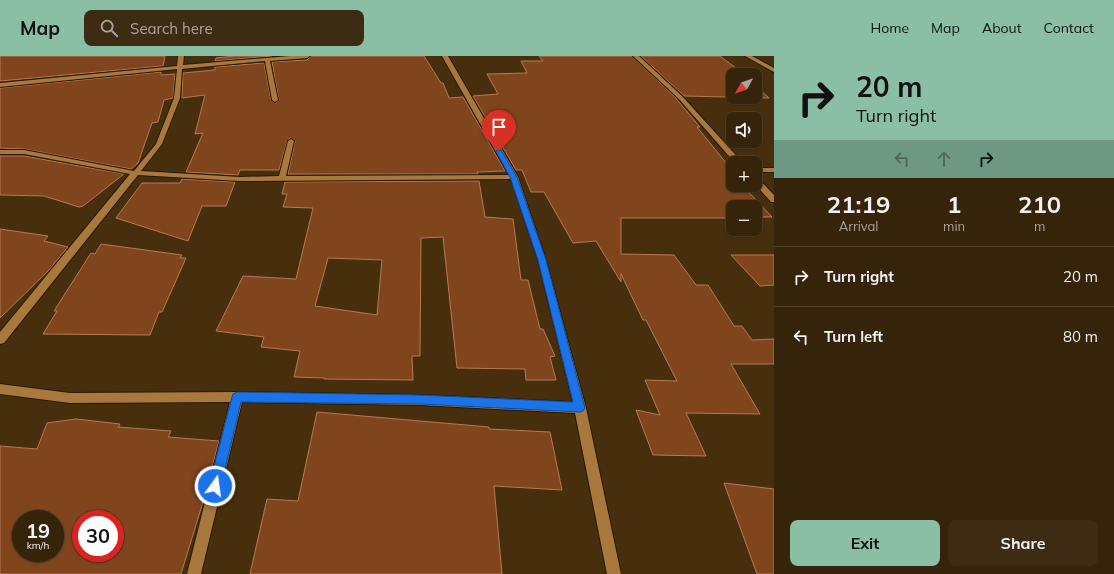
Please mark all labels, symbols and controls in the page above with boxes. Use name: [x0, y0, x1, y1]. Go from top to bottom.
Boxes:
search box: [84, 10, 364, 46]
text: Map: [20, 16, 60, 40]
icon: search: [98, 17, 120, 39]
text: Search here: [130, 19, 213, 38]
text: Home: [870, 19, 909, 37]
text: Map: [931, 19, 960, 37]
text: About: [982, 19, 1022, 37]
text: Contact: [1044, 19, 1094, 37]
north arrow: [726, 68, 762, 104]
map controls: [726, 68, 762, 236]
text: 20 m: [856, 69, 922, 104]
icon: right: [790, 72, 842, 124]
text: Turn right: [856, 104, 936, 127]
pin: [482, 110, 516, 151]
button: sound: [726, 112, 762, 148]
icon: arrive: [488, 116, 510, 138]
icon: left: [891, 148, 913, 170]
icon: ahead: [933, 148, 955, 170]
icon: right: [975, 148, 997, 170]
button: +: [726, 156, 762, 192]
text: 21:19: [827, 189, 890, 219]
text: 1: [947, 189, 961, 219]
text: 210: [1018, 189, 1061, 219]
button: −: [726, 200, 762, 236]
text: Arrival: [839, 218, 878, 234]
text: min: [943, 218, 965, 234]
text: m: [1034, 218, 1045, 234]
icon: right: [790, 266, 812, 288]
text: Turn right: [824, 267, 894, 286]
text: 20 m: [1063, 267, 1098, 286]
icon: left: [790, 326, 812, 348]
text: Turn left: [824, 327, 883, 346]
text: 80 m: [1063, 327, 1098, 346]
position arrow: [194, 465, 236, 507]
speed limit sign: 30: [72, 510, 124, 562]
text: 19: [26, 518, 50, 543]
button: Exit: [790, 520, 940, 566]
button: Share: [948, 520, 1098, 566]
text: km/h: [27, 539, 49, 552]

